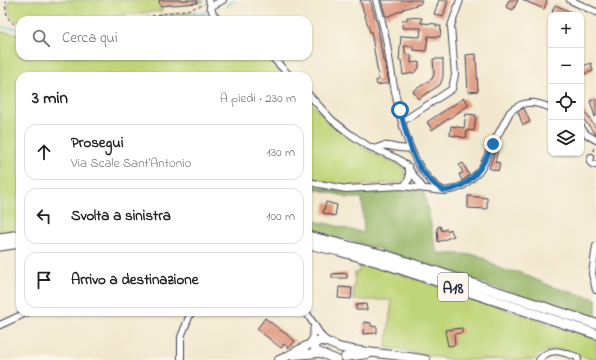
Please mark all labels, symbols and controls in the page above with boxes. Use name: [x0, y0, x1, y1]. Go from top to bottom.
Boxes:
map controls: [548, 12, 584, 156]
button: +: [548, 12, 584, 48]
search box: [16, 16, 312, 60]
icon: search: [30, 27, 52, 49]
text: Cerca qui: [62, 27, 118, 49]
button: −: [548, 48, 584, 84]
button: locate: [548, 84, 584, 120]
text: 3 min: [32, 86, 68, 111]
text: A piedi · 230 m: [220, 89, 296, 108]
route start: [391, 101, 409, 119]
button: layers: [548, 120, 584, 156]
text: Prosegui: [71, 132, 124, 154]
route end: [484, 135, 502, 153]
icon: ahead: [33, 141, 55, 163]
text: 130 m: [267, 143, 295, 162]
text: Via Scale Sant'Antonio: [71, 154, 191, 173]
icon: left: [33, 205, 55, 227]
text: Svolta a sinistra: [71, 205, 171, 227]
text: 100 m: [266, 207, 295, 226]
icon: arrive: [33, 269, 55, 291]
text: Arrivo a destinazione: [71, 269, 198, 291]
road number: A18: [438, 273, 468, 301]

